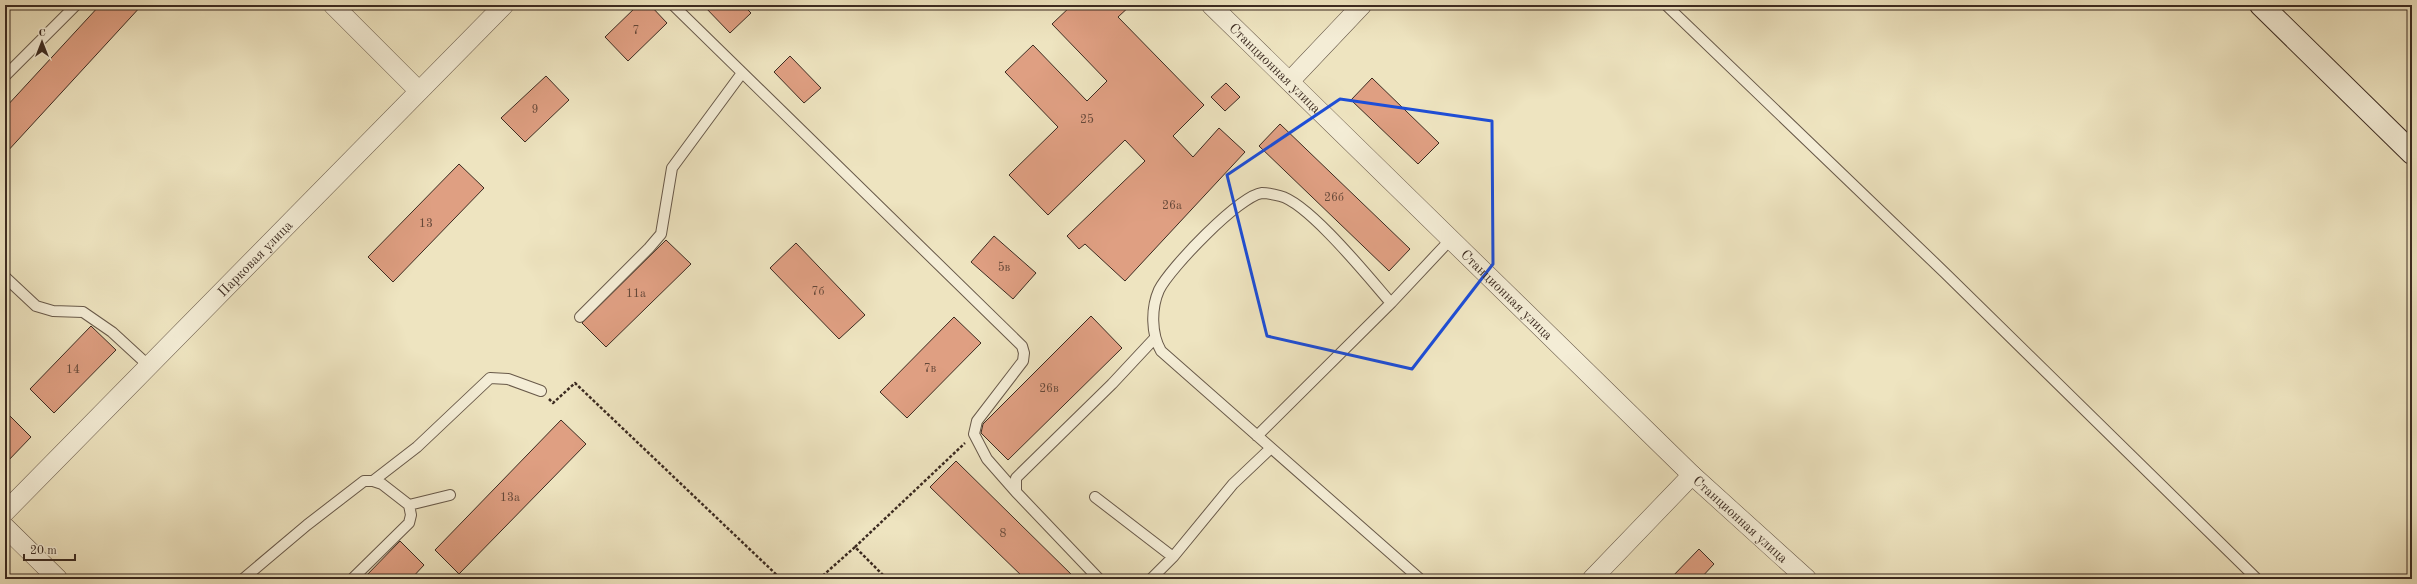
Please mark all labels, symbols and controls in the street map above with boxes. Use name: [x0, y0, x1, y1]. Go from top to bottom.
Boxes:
street label: Станционная улица: [1226, 21, 1323, 116]
north arrow: [22, 22, 62, 62]
house number: 7: [633, 25, 639, 37]
text: С: [38, 28, 46, 39]
house number: 9: [532, 104, 538, 116]
house number: 25: [1080, 113, 1094, 126]
house number: 26б: [1324, 192, 1344, 204]
house number: 26а: [1162, 200, 1182, 212]
street label: Парковая улица: [215, 218, 296, 300]
house number: 13: [419, 218, 433, 230]
street label: Станционная улица: [1458, 247, 1555, 343]
house number: 5в: [998, 261, 1011, 274]
house number: 7б: [812, 286, 824, 298]
house number: 11а: [626, 288, 646, 300]
house number: 7в: [924, 363, 937, 375]
house number: 14: [66, 364, 80, 376]
house number: 26в: [1039, 383, 1059, 395]
street label: Станционная улица: [1690, 474, 1790, 566]
house number: 13а: [500, 492, 520, 504]
house number: 8: [1000, 528, 1007, 540]
scale bar: [24, 536, 75, 562]
text: 20 m: [30, 545, 57, 557]

